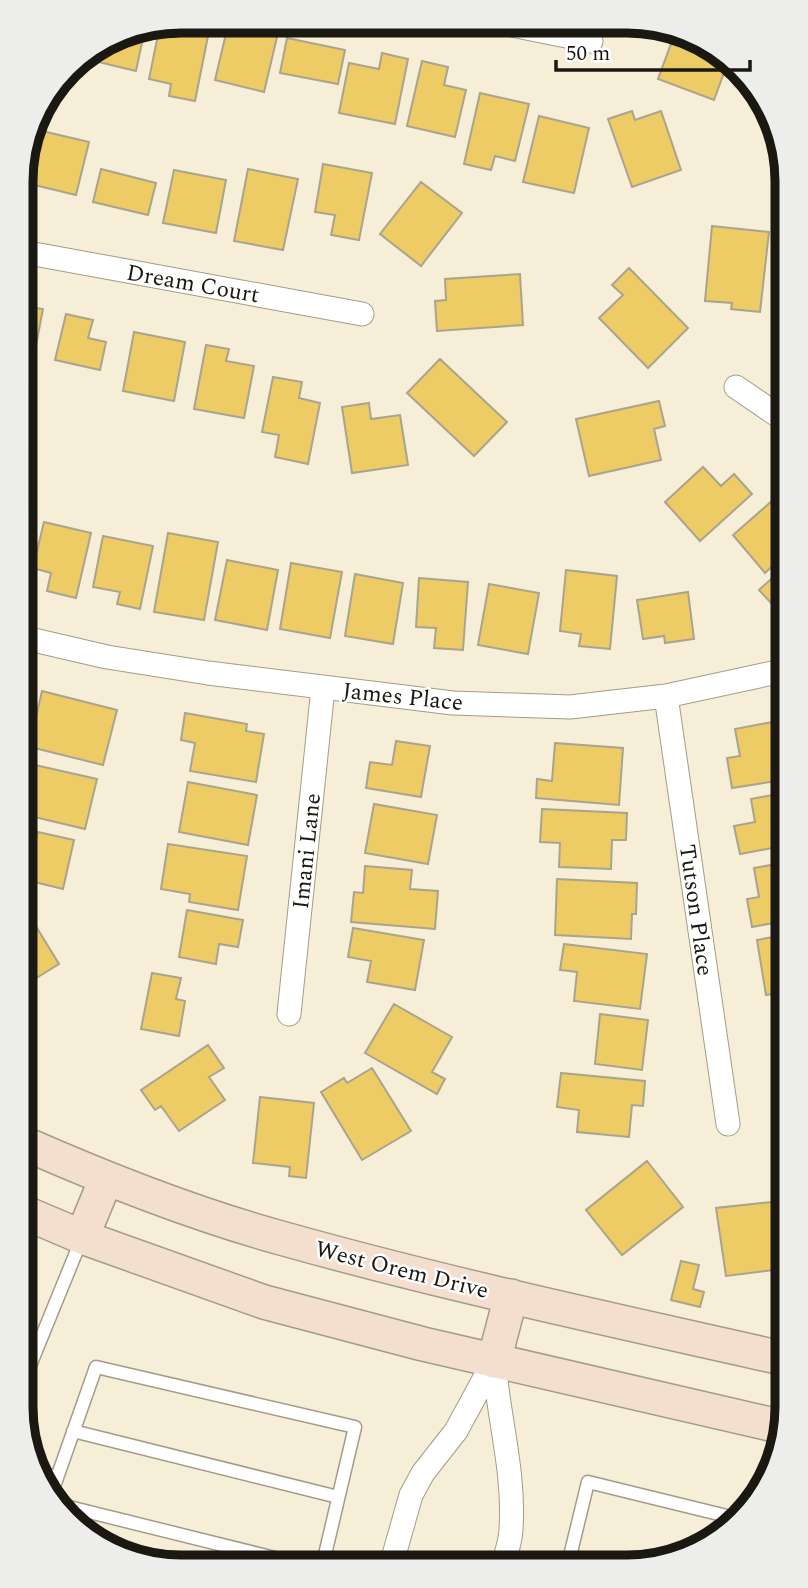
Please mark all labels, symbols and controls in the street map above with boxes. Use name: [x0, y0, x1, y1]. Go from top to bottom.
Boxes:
scale bar: [556, 28, 750, 72]
text: 50 m: [566, 38, 610, 70]
street label: Dream Court: [124, 256, 262, 313]
street label: James Place: [341, 674, 465, 721]
street label: Imani Lane: [284, 791, 331, 911]
street label: Tutson Place: [669, 842, 722, 978]
street label: West Orem Drive: [311, 1232, 492, 1309]

